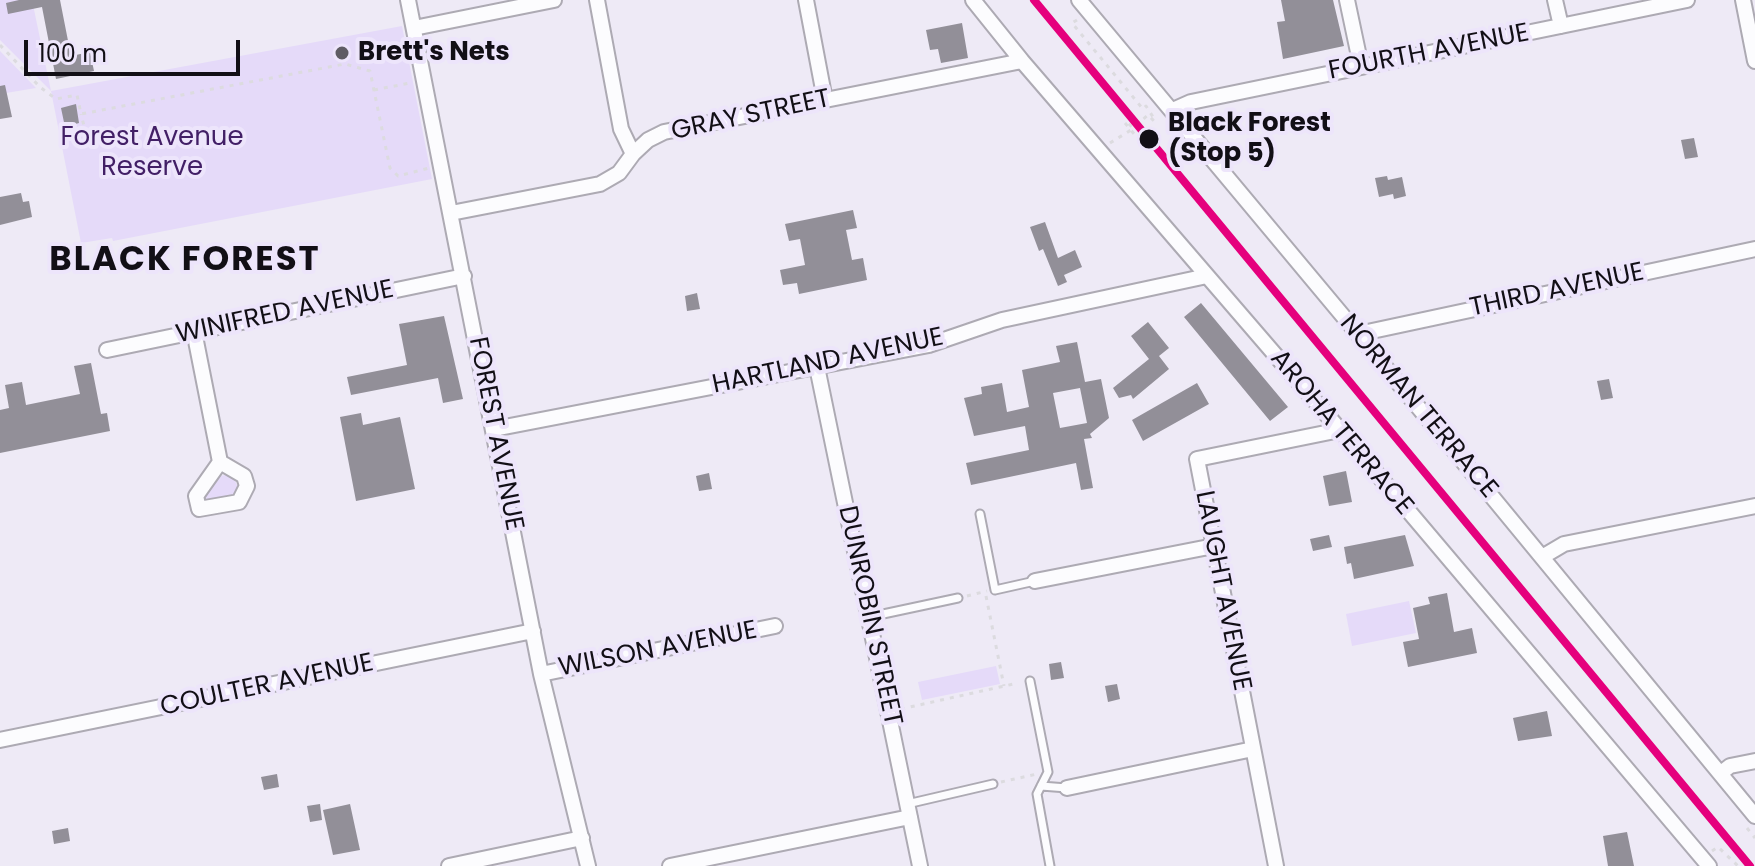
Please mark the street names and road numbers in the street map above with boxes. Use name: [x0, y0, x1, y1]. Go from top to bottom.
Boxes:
street label: FOURTH AVENUE: [1326, 18, 1532, 88]
street label: GRAY STREET: [669, 84, 833, 148]
street label: THIRD AVENUE: [1467, 257, 1647, 325]
street label: WINIFRED AVENUE: [173, 275, 397, 351]
street label: NORMAN TERRACE: [1332, 309, 1504, 505]
street label: HARTLAND AVENUE: [710, 322, 946, 402]
street label: FOREST AVENUE: [461, 335, 529, 533]
street label: AROHA TERRACE: [1263, 344, 1419, 522]
street label: LAUGHT AVENUE: [1187, 488, 1257, 694]
street label: DUNROBIN STREET: [830, 503, 908, 729]
street label: WILSON AVENUE: [556, 615, 760, 685]
street label: COULTER AVENUE: [158, 648, 376, 724]

